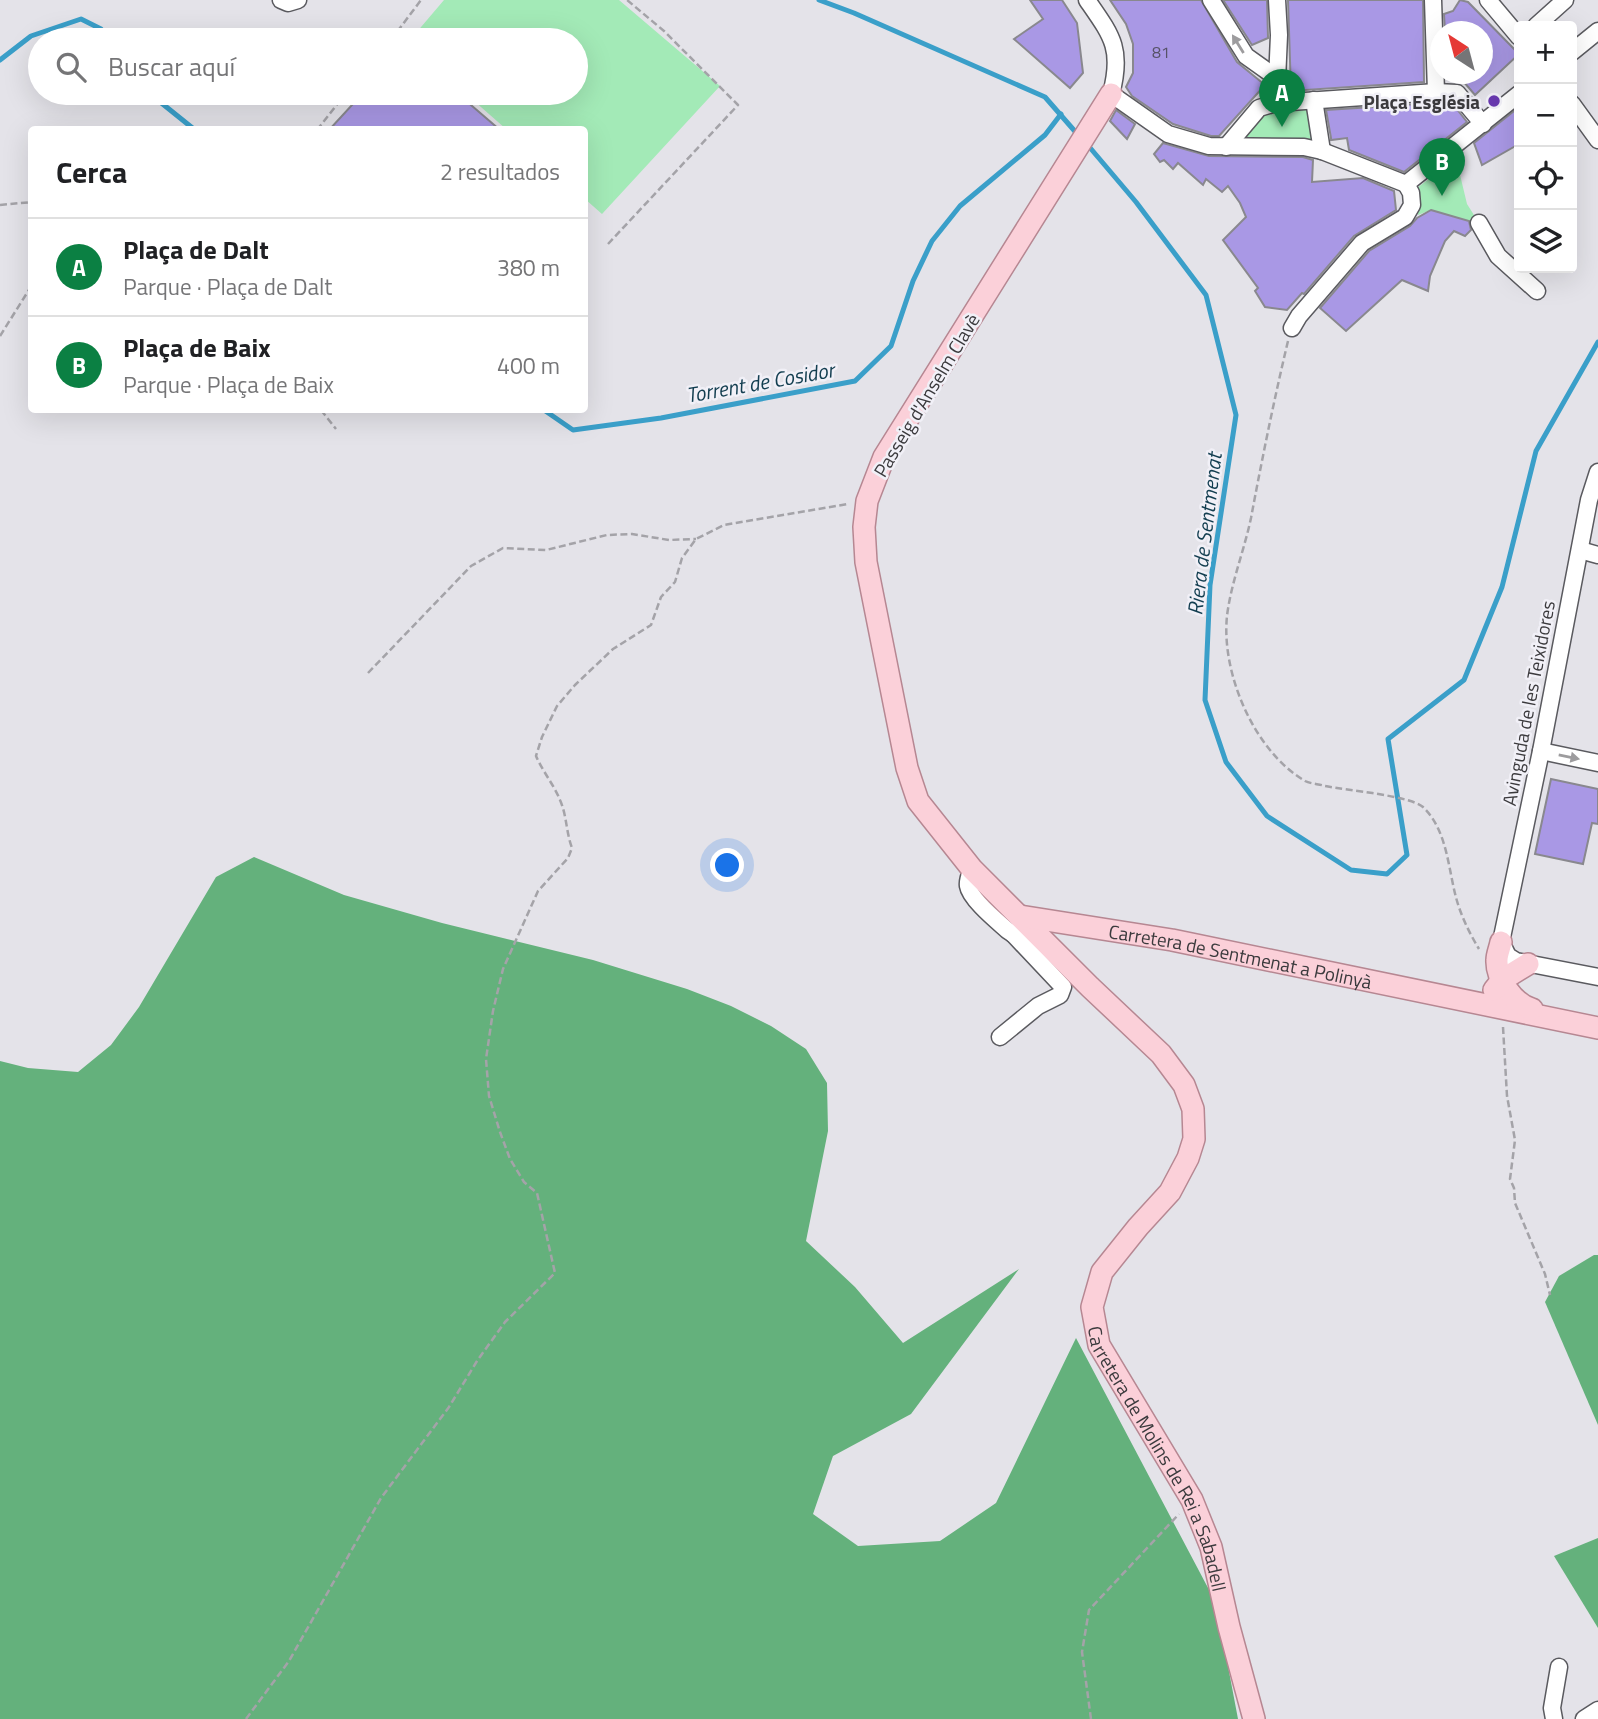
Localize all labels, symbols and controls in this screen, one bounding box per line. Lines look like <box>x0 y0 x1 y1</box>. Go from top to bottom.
north arrow <box>1430 21 1493 84</box>
map controls <box>1514 21 1577 273</box>
button: + <box>1514 21 1577 84</box>
search box <box>28 28 588 105</box>
one-way arrow <box>1232 35 1245 54</box>
house number: 81 <box>1152 40 1170 64</box>
text: Buscar aquí <box>108 47 235 86</box>
icon: search <box>52 48 90 86</box>
pin: A <box>1259 69 1305 127</box>
button: − <box>1514 84 1577 147</box>
place label: Plaça Església <box>1364 87 1480 116</box>
marker: Plaça Església <box>1486 93 1502 109</box>
pin: B <box>1419 138 1465 196</box>
button: locate <box>1514 147 1577 210</box>
text: Cerca <box>56 149 127 195</box>
text: 2 resultados <box>440 154 560 189</box>
button: layers <box>1514 210 1577 273</box>
text: Plaça de Dalt <box>123 230 269 269</box>
text: A <box>72 250 86 285</box>
text: 380 m <box>497 250 560 285</box>
text: Parque · Plaça de Dalt <box>123 269 332 304</box>
street label: Passeig d'Anselm Clavè <box>866 308 986 482</box>
text: Plaça de Baix <box>123 328 271 367</box>
text: B <box>72 348 86 383</box>
text: 400 m <box>497 348 560 383</box>
water label: Torrent de Cosidor <box>684 353 839 411</box>
text: Parque · Plaça de Baix <box>123 367 334 402</box>
water label: Riera de Sentmenat <box>1178 449 1230 617</box>
street label: Avinguda de les Teixidores <box>1494 598 1562 808</box>
one-way arrow <box>1558 752 1580 763</box>
your location <box>710 848 744 882</box>
street label: Carretera de Sentmenat a Polinyà <box>1107 916 1375 996</box>
street label: Carretera de Molins de Rei a Sabadell <box>1081 1324 1235 1594</box>

